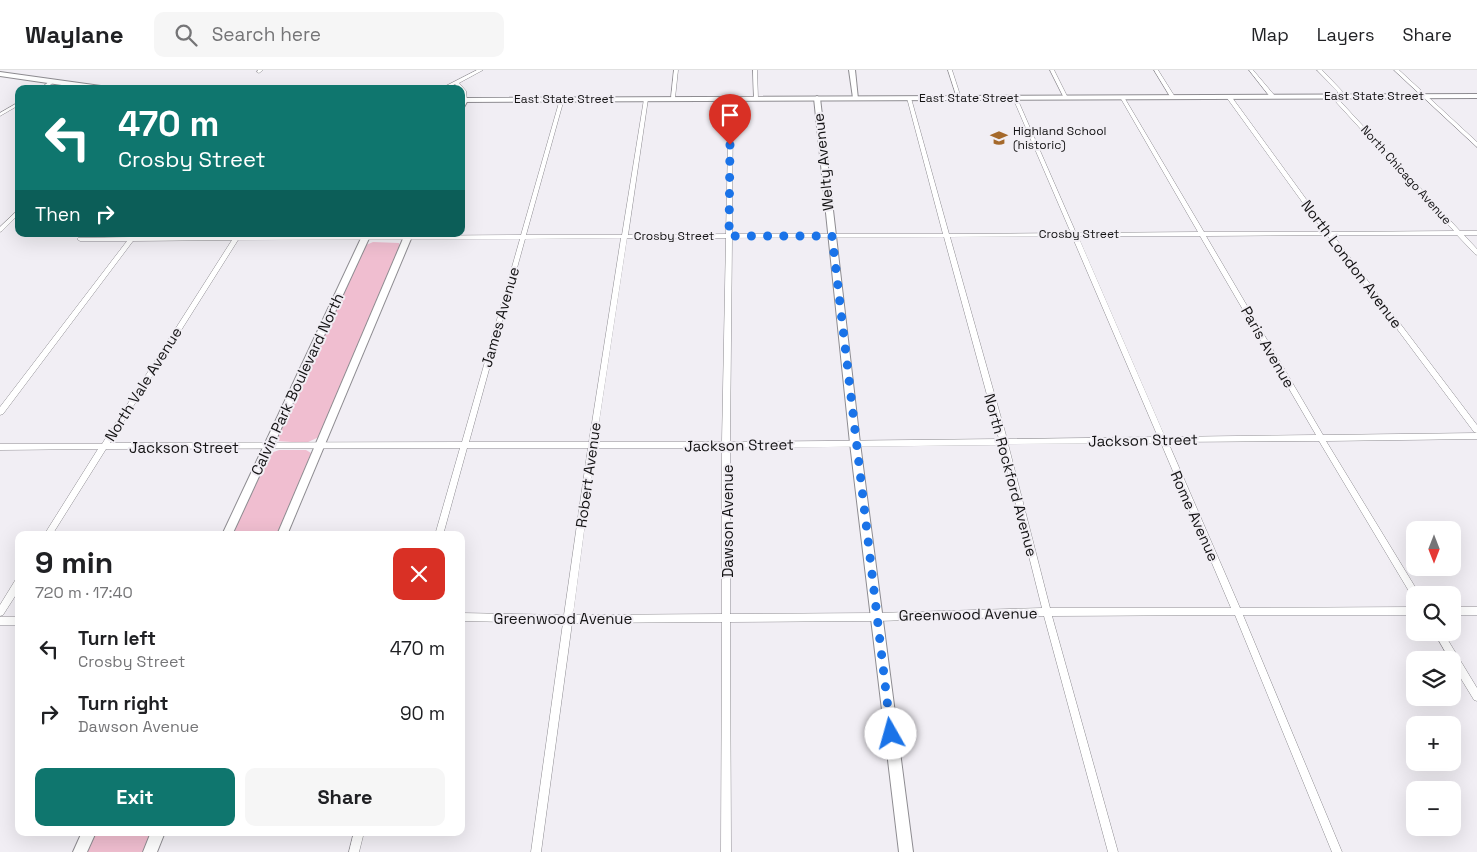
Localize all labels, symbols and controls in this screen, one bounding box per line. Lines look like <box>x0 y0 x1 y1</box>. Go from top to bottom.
search box <box>154 12 504 57</box>
text: Waylane <box>25 19 124 50</box>
icon: search <box>172 21 200 49</box>
text: Search here <box>212 22 321 47</box>
text: Map <box>1251 23 1289 46</box>
text: Layers <box>1317 23 1374 46</box>
text: Share <box>1402 23 1452 46</box>
street label: East State Street <box>1324 88 1424 104</box>
street label: East State Street <box>919 90 1019 106</box>
street label: East State Street <box>514 91 614 107</box>
pin <box>709 94 751 145</box>
icon: arrive <box>716 101 744 129</box>
text: 470 m <box>118 102 220 146</box>
icon: left <box>35 105 100 170</box>
street label: Welty Avenue <box>808 112 838 212</box>
street label: North Chicago Avenue <box>1357 122 1455 228</box>
place label: Highland School (historic) <box>1013 123 1107 153</box>
school or university icon: Highland School (historic) <box>989 128 1009 148</box>
text: Crosby Street <box>118 145 266 173</box>
street label: North London Avenue <box>1297 196 1407 332</box>
icon: right <box>91 200 119 228</box>
text: Then <box>35 202 81 227</box>
street label: Crosby Street <box>1039 226 1119 242</box>
street label: Crosby Street <box>634 228 714 244</box>
street label: James Avenue <box>477 265 523 369</box>
street label: Calvin Park Boulevard North <box>246 290 348 478</box>
street label: Paris Avenue <box>1237 303 1299 391</box>
street label: North Vale Avenue <box>100 323 186 445</box>
street label: North Rockford Avenue <box>980 391 1042 559</box>
street label: Robert Avenue <box>571 421 605 529</box>
street label: Jackson Street <box>1088 430 1198 450</box>
street label: Jackson Street <box>684 435 794 455</box>
street label: Jackson Street <box>129 438 239 457</box>
street label: Dawson Avenue <box>718 464 737 578</box>
street label: Rome Avenue <box>1167 468 1223 564</box>
north arrow <box>1406 521 1461 576</box>
map controls <box>1406 521 1461 836</box>
text: 9 min <box>35 543 113 582</box>
button: close <box>393 548 445 600</box>
text: 720 m · 17:40 <box>35 582 133 603</box>
button: search <box>1406 586 1461 641</box>
street label: Greenwood Avenue <box>898 603 1038 625</box>
street label: Greenwood Avenue <box>494 609 633 628</box>
text: Turn left <box>78 626 156 651</box>
icon: left <box>35 635 63 663</box>
text: 470 m <box>390 636 445 661</box>
text: Crosby Street <box>78 651 185 672</box>
button: layers <box>1406 651 1461 706</box>
text: Turn right <box>78 691 168 716</box>
icon: right <box>35 700 63 728</box>
text: 90 m <box>400 701 445 726</box>
position arrow <box>864 707 916 759</box>
text: Dawson Avenue <box>78 716 199 737</box>
button: + <box>1406 716 1461 771</box>
button: Exit <box>35 768 235 826</box>
button: Share <box>245 768 445 826</box>
button: − <box>1406 781 1461 836</box>

